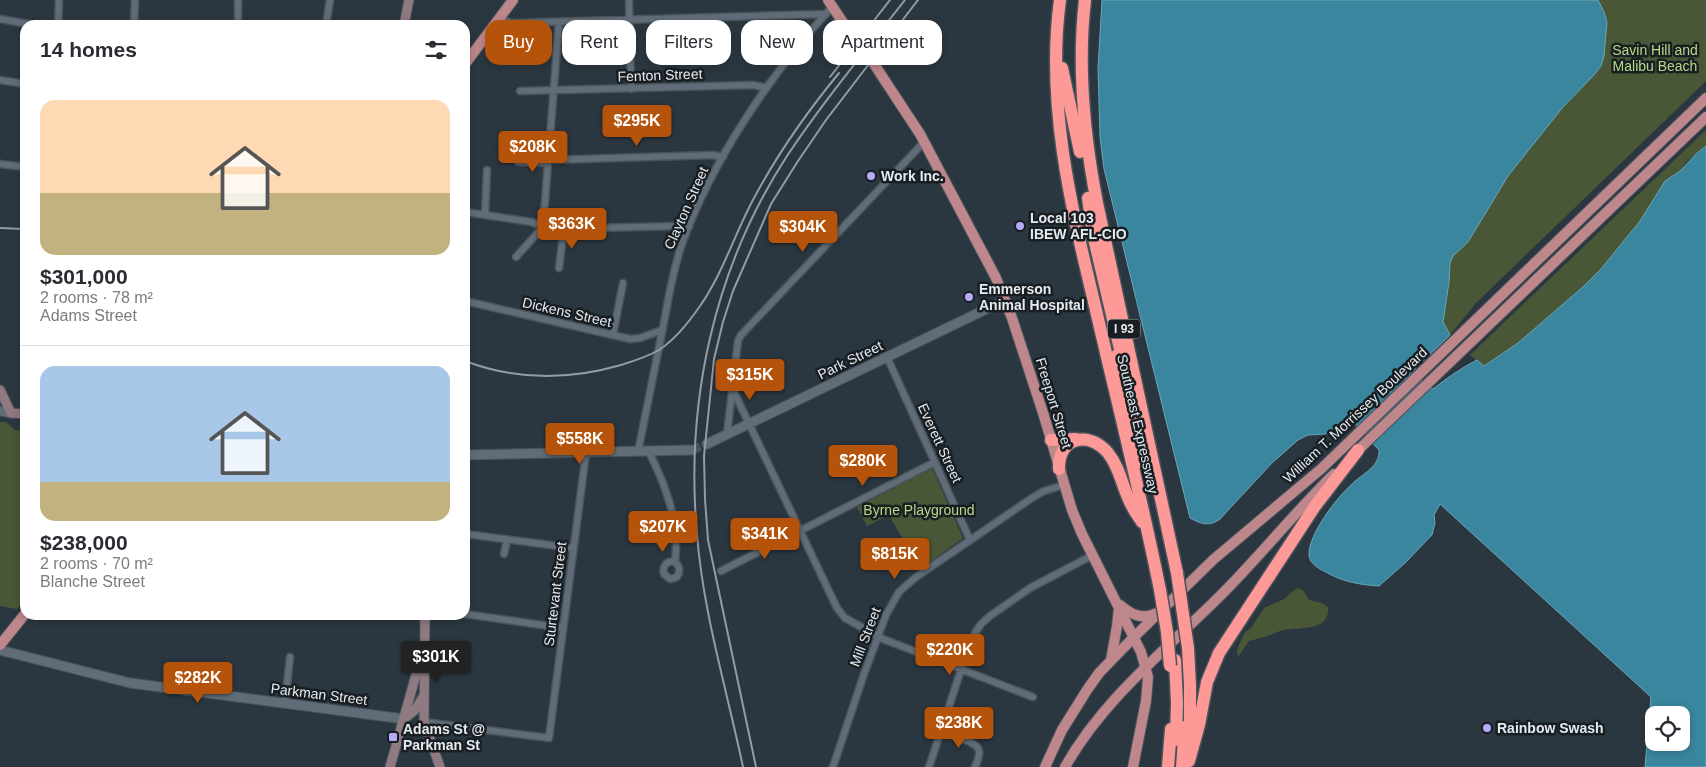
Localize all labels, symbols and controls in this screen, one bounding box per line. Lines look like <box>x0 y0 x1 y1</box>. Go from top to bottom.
chip: Buy <box>485 20 552 65</box>
chip: Rent <box>562 20 636 65</box>
chip: Filters <box>646 20 731 65</box>
chip: New <box>741 20 813 65</box>
chip: Apartment <box>823 20 942 65</box>
icon: filters <box>422 36 450 64</box>
text: 14 homes <box>40 38 137 61</box>
park label: Savin Hill and Malibu Beach <box>1612 42 1698 74</box>
street label: Fenton Street <box>617 66 703 84</box>
pin: $295K <box>602 104 672 147</box>
text: $295K <box>613 112 661 129</box>
pin: $208K <box>498 130 568 173</box>
icon: home <box>200 133 290 223</box>
text: $208K <box>509 138 557 155</box>
street label: Clayton Street <box>661 164 711 252</box>
place label: Work Inc. <box>881 168 944 184</box>
marker: Work Inc. <box>865 170 877 182</box>
pin: $363K <box>537 208 607 250</box>
pin: $304K <box>768 210 838 253</box>
place label: Local 103 IBEW AFL-CIO <box>1030 210 1127 242</box>
text: $363K <box>548 215 596 232</box>
text: $304K <box>779 218 827 235</box>
marker: Local 103 IBEW AFL-CIO <box>1014 220 1026 232</box>
text: $301,000 <box>40 265 128 288</box>
place label: Emmerson Animal Hospital <box>979 281 1085 313</box>
text: 2 rooms · 78 m² <box>40 289 153 306</box>
marker: Emmerson Animal Hospital <box>963 291 975 303</box>
street label: Dickens Street <box>521 294 613 330</box>
text: Adams Street <box>40 307 137 324</box>
road number: I 93 <box>1108 320 1140 338</box>
street label: Park Street <box>815 337 885 383</box>
street label: William T. Morrissey Boulevard <box>1280 344 1430 486</box>
street label: Southeast Expressway <box>1114 353 1162 495</box>
street label: Freeport Street <box>1033 356 1075 450</box>
pin: $315K <box>715 358 785 401</box>
text: $315K <box>726 366 774 383</box>
icon: home <box>200 398 290 488</box>
street label: Everett Street <box>915 401 965 485</box>
pin: $558K <box>545 422 615 465</box>
text: $558K <box>556 430 604 447</box>
pin: $280K <box>828 444 898 487</box>
text: $280K <box>839 452 887 469</box>
park label: Byrne Playground <box>863 502 975 518</box>
pin: $207K <box>628 510 698 553</box>
text: $207K <box>639 518 687 535</box>
pin: $341K <box>730 518 800 560</box>
text: $341K <box>741 525 789 542</box>
text: $238,000 <box>40 531 128 554</box>
pin: $815K <box>860 538 930 580</box>
street label: Sturtevant Street <box>541 541 569 647</box>
text: $815K <box>871 545 919 562</box>
text: 2 rooms · 70 m² <box>40 555 153 572</box>
text: Blanche Street <box>40 573 145 590</box>
street label: Mill Street <box>846 605 884 669</box>
pin: $220K <box>915 634 985 676</box>
pin: $301K <box>401 640 471 683</box>
text: $220K <box>926 641 974 658</box>
text: $301K <box>412 648 460 665</box>
pin: $282K <box>163 662 233 704</box>
text: $282K <box>174 669 222 686</box>
street label: Parkman Street <box>270 680 368 708</box>
pin: $238K <box>924 706 994 749</box>
map controls <box>1645 706 1690 751</box>
button: locate <box>1645 706 1690 751</box>
text: $238K <box>935 714 983 731</box>
place label: Rainbow Swash <box>1497 720 1604 736</box>
place label: Adams St @ Parkman St <box>403 721 485 753</box>
marker: Rainbow Swash <box>1481 722 1493 734</box>
marker: Adams St @ Parkman St <box>387 731 399 743</box>

